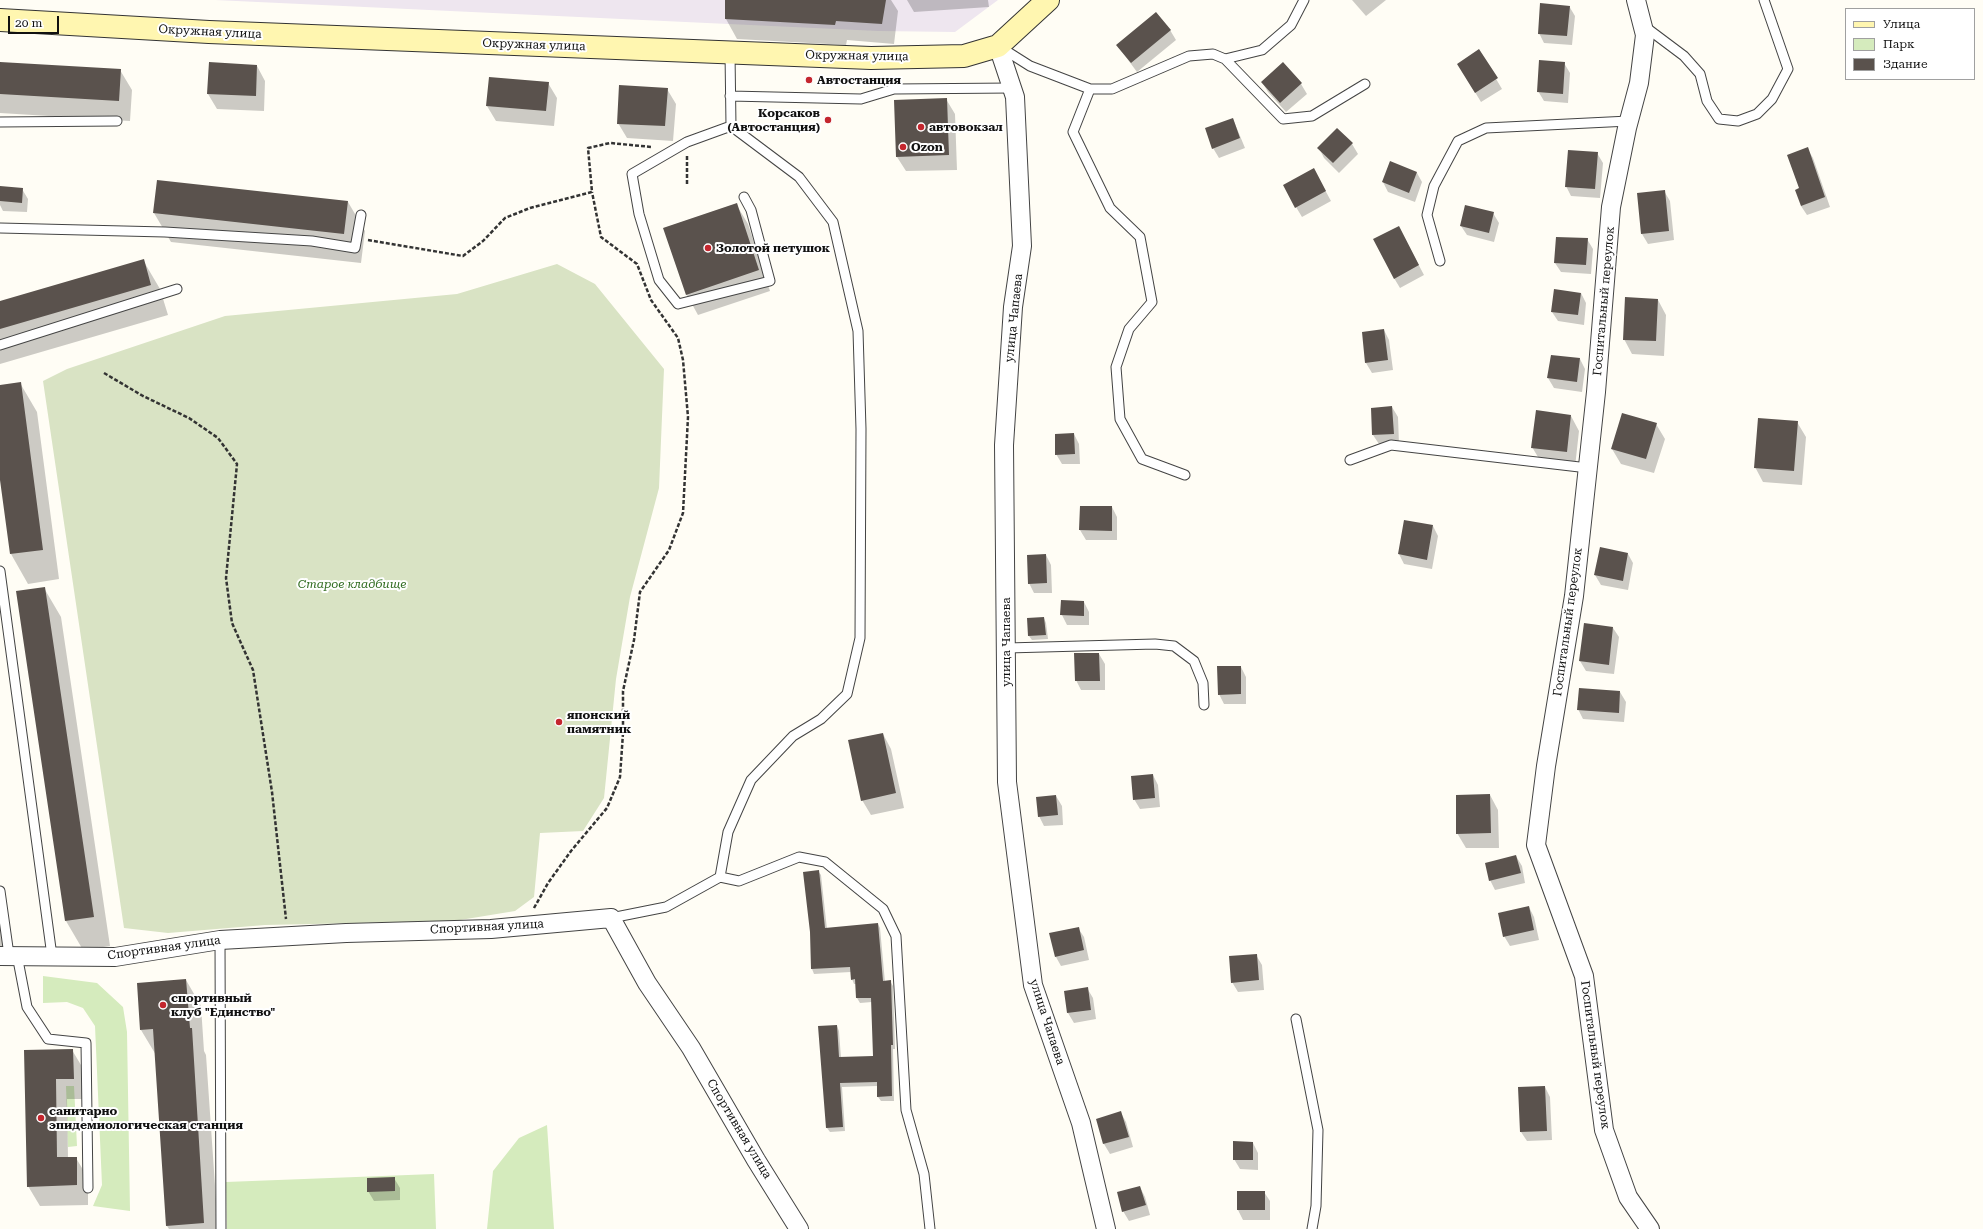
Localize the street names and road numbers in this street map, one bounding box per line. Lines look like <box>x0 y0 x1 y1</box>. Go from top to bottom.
street label: Окружная улица <box>158 22 262 42</box>
street label: Окружная улица <box>482 36 586 54</box>
street label: Окружная улица <box>805 48 909 64</box>
street label: Госпитальный переулок <box>1590 226 1618 376</box>
street label: улица Чапаева <box>1002 273 1026 363</box>
street label: Госпитальный переулок <box>1550 547 1586 697</box>
street label: улица Чапаева <box>999 597 1013 687</box>
street label: Спортивная улица <box>430 917 544 937</box>
street label: Спортивная улица <box>107 933 221 963</box>
street label: улица Чапаева <box>1026 977 1068 1067</box>
street label: Госпитальный переулок <box>1577 980 1613 1130</box>
street label: Спортивная улица <box>703 1076 775 1182</box>

